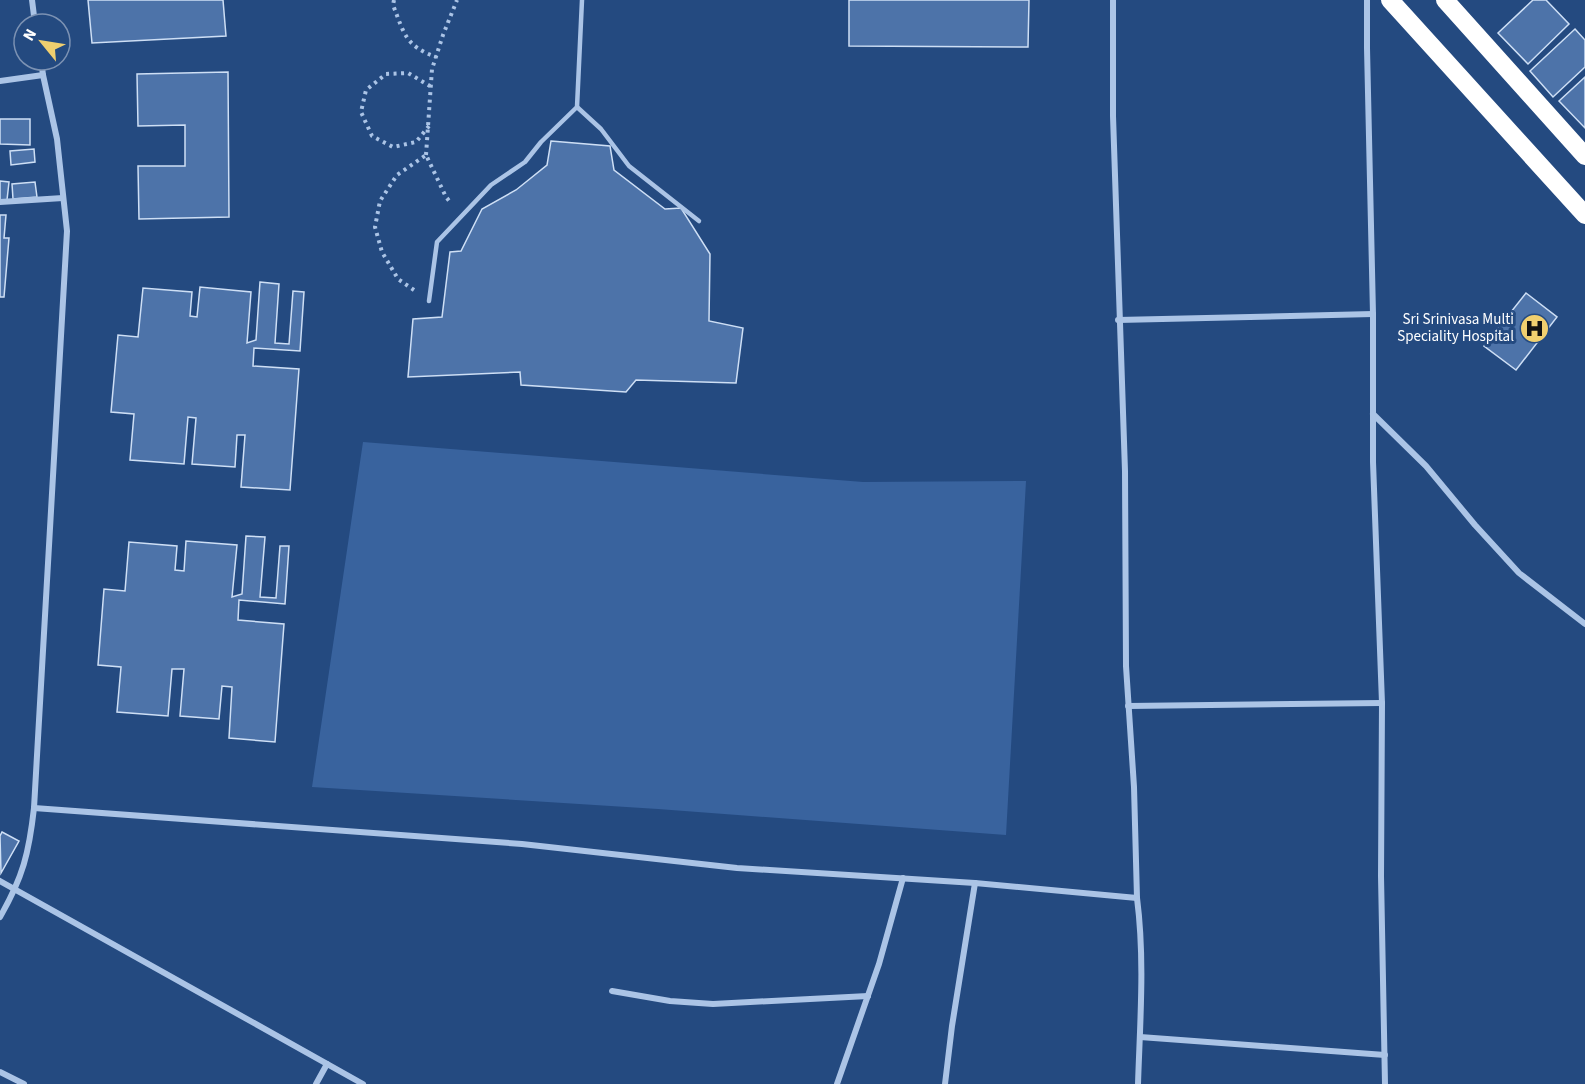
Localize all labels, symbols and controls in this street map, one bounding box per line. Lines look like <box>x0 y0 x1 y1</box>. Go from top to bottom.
north arrow <box>12 12 72 72</box>
text: N <box>18 25 42 45</box>
place label: Sri Srinivasa Multi Speciality Hospital <box>1397 309 1514 347</box>
hospital icon: Sri Srinivasa Multi Speciality Hospital <box>1519 312 1551 344</box>

